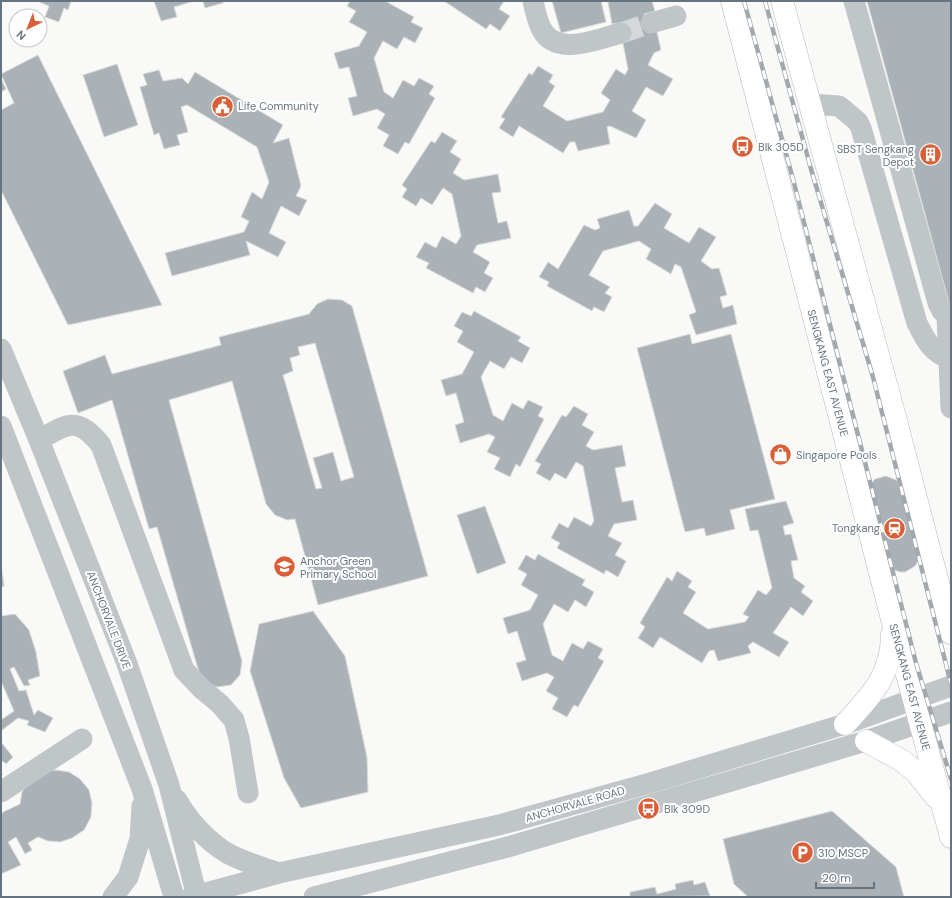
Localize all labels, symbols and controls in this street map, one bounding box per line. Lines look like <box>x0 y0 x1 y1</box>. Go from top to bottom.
north arrow <box>8 8 48 48</box>
text: N <box>13 27 29 43</box>
public building icon: Life Community <box>209 93 235 119</box>
place label: Life Community <box>238 99 319 113</box>
bus stop icon: Blk 305D <box>730 134 756 160</box>
place label: Blk 305D <box>758 140 804 154</box>
place label: SBST Sengkang Depot <box>837 142 914 169</box>
building icon: SBST Sengkang Depot <box>917 142 943 168</box>
street label: SENGKANG EAST AVENUE <box>804 308 852 438</box>
shop icon: Singapore Pools <box>768 442 794 468</box>
place label: Singapore Pools <box>796 448 877 462</box>
station icon: Tongkang <box>882 515 908 541</box>
place label: Tongkang <box>832 521 880 535</box>
school or university icon: Anchor Green Primary School <box>272 554 298 580</box>
place label: Anchor Green Primary School <box>300 554 376 581</box>
street label: ANCHORVALE DRIVE <box>84 569 134 671</box>
street label: SENGKANG EAST AVENUE <box>886 622 934 752</box>
street label: ANCHORVALE ROAD <box>524 783 627 825</box>
bus stop icon: Blk 309D <box>635 796 661 822</box>
place label: Blk 309D <box>664 802 710 816</box>
parking icon: 310 MSCP <box>790 840 816 866</box>
place label: 310 MSCP <box>818 846 868 860</box>
scale bar <box>816 864 874 890</box>
text: 20 m <box>822 870 851 886</box>

